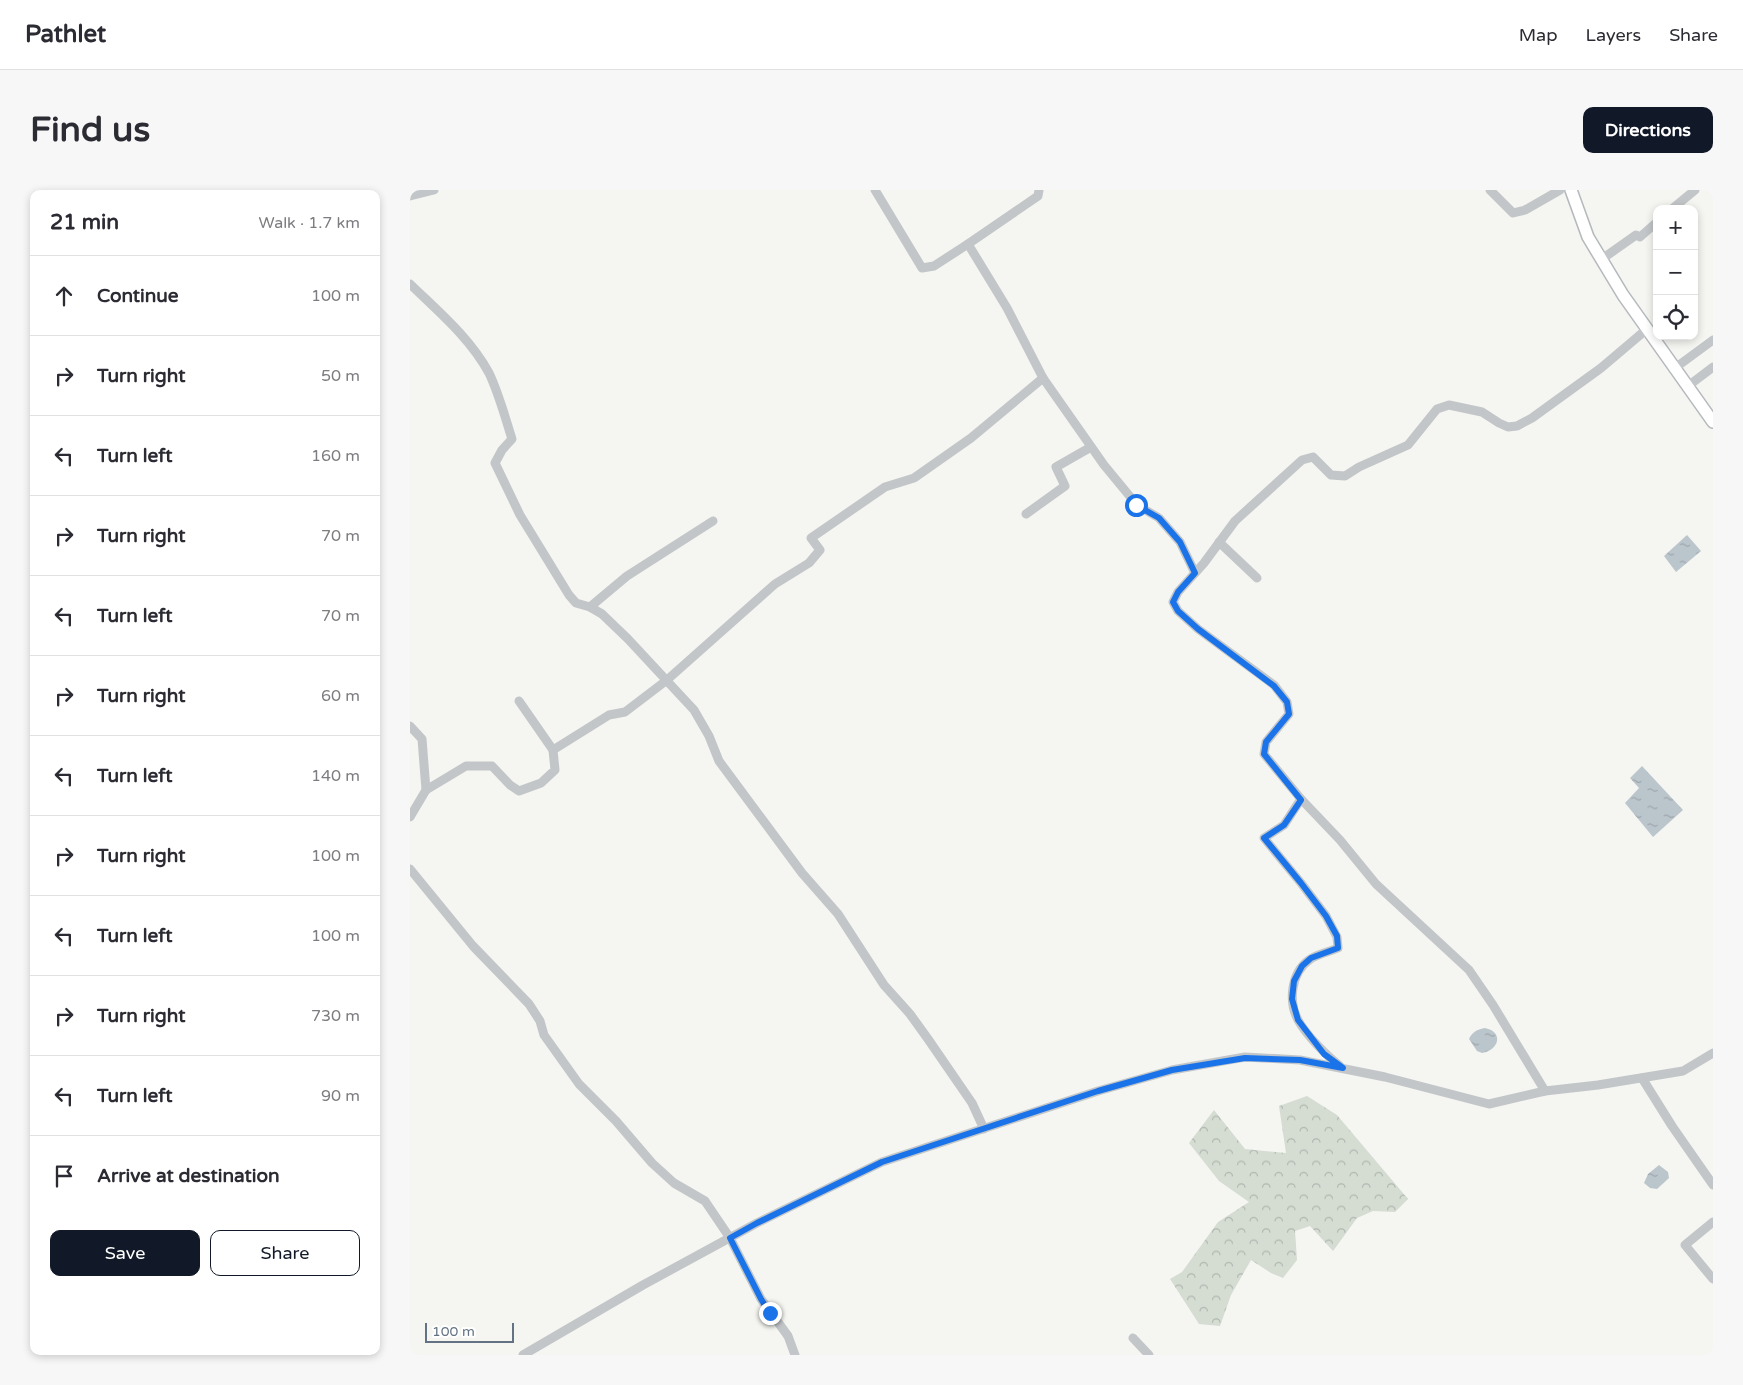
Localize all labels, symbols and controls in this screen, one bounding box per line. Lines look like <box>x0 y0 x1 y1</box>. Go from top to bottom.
text: Pathlet <box>25 20 106 49</box>
text: Map <box>1519 24 1558 46</box>
text: Layers <box>1586 24 1641 46</box>
text: Share <box>1669 24 1718 46</box>
button: Directions <box>1583 107 1713 153</box>
text: Find us <box>30 109 150 151</box>
map controls <box>1653 205 1698 340</box>
button: + <box>1653 205 1698 250</box>
text: 21 min <box>50 210 119 235</box>
text: Walk · 1.7 km <box>259 213 360 233</box>
button: − <box>1653 250 1698 295</box>
icon: ahead <box>50 282 78 310</box>
text: Continue <box>97 285 179 307</box>
text: 100 m <box>311 286 360 306</box>
button: locate <box>1653 295 1698 340</box>
icon: right <box>50 362 78 390</box>
text: Turn right <box>97 365 185 387</box>
text: 50 m <box>321 366 360 386</box>
icon: left <box>50 442 78 470</box>
text: Turn left <box>97 445 173 467</box>
text: 160 m <box>311 446 360 466</box>
route start <box>1125 494 1148 517</box>
icon: right <box>50 522 78 550</box>
text: Turn right <box>97 525 185 547</box>
text: 70 m <box>321 526 360 546</box>
icon: left <box>50 602 78 630</box>
text: Turn left <box>97 605 173 627</box>
text: 70 m <box>321 606 360 626</box>
icon: right <box>50 682 78 710</box>
text: Turn right <box>97 685 185 707</box>
text: 60 m <box>321 686 360 706</box>
icon: left <box>50 762 78 790</box>
text: Turn left <box>97 765 173 787</box>
text: 140 m <box>311 766 360 786</box>
icon: right <box>50 842 78 870</box>
text: Turn right <box>97 845 185 867</box>
text: 100 m <box>311 846 360 866</box>
icon: left <box>50 922 78 950</box>
text: Turn left <box>97 925 173 947</box>
text: 100 m <box>311 926 360 946</box>
icon: right <box>50 1002 78 1030</box>
text: Turn right <box>97 1005 185 1027</box>
text: 730 m <box>311 1006 360 1026</box>
icon: left <box>50 1082 78 1110</box>
text: Turn left <box>97 1085 173 1107</box>
text: 90 m <box>321 1086 360 1106</box>
icon: arrive <box>50 1162 78 1190</box>
text: Arrive at destination <box>97 1165 280 1187</box>
button: Save <box>50 1230 200 1276</box>
button: Share <box>210 1230 360 1276</box>
route end <box>759 1302 782 1325</box>
scale bar <box>425 1320 514 1343</box>
text: 100 m <box>432 1323 475 1340</box>

